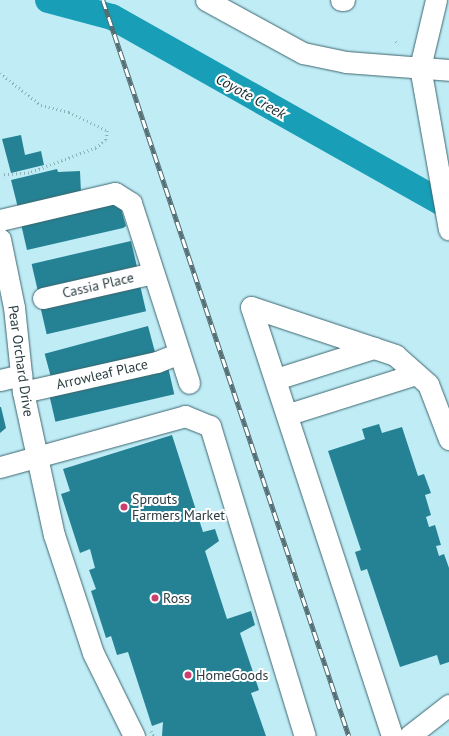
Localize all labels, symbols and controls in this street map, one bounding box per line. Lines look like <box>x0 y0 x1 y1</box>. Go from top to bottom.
water label: Coyote Creek <box>213 69 289 123</box>
street label: Cassia Place <box>61 269 135 301</box>
street label: Pear Orchard Drive <box>5 304 37 418</box>
street label: Arrowleaf Place <box>54 355 150 393</box>
place label: Sprouts Farmers Market <box>132 491 225 524</box>
marker: Sprouts Farmers Market <box>119 502 129 512</box>
place label: Ross <box>163 590 190 606</box>
marker: Ross <box>150 593 160 603</box>
place label: HomeGoods <box>196 667 268 683</box>
marker: HomeGoods <box>183 670 193 680</box>

